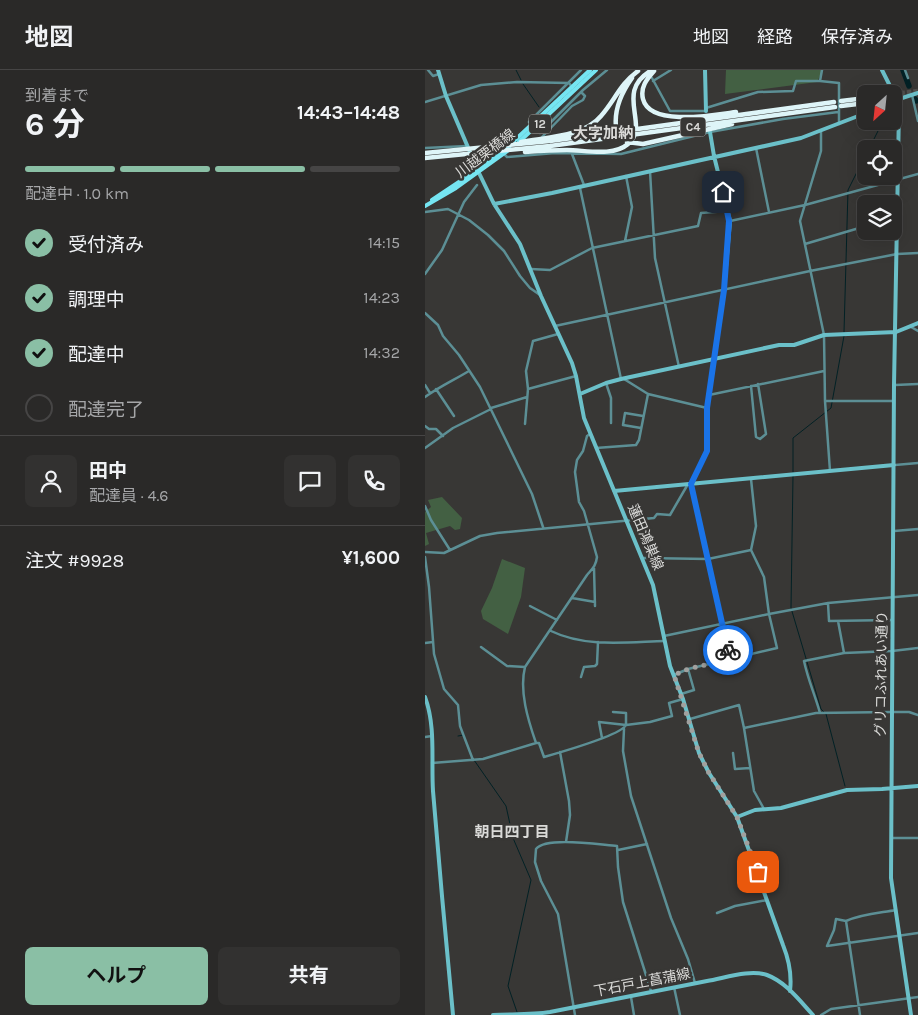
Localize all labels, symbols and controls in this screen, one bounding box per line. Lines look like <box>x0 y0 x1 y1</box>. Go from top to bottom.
text: 地図 <box>25 23 73 51</box>
text: 地図 <box>693 26 729 48</box>
text: 経路 <box>757 26 793 48</box>
text: 保存済み <box>821 26 893 48</box>
north arrow <box>857 85 903 130</box>
map controls <box>857 85 902 240</box>
text: 到着まで <box>25 86 89 105</box>
text: 14:43–14:48 <box>297 102 400 124</box>
text: 6 分 <box>25 106 85 143</box>
road number: 12 <box>529 114 551 134</box>
road number: C4 <box>681 118 705 136</box>
district label: 大字加納 <box>573 124 633 142</box>
street label: 川越栗橋線 <box>452 126 518 181</box>
button: locate <box>857 140 902 185</box>
pin <box>702 171 744 213</box>
icon: home <box>709 178 737 206</box>
text: 配達中 · 1.0 km <box>25 184 129 203</box>
button: layers <box>857 195 902 240</box>
icon: check <box>25 229 53 257</box>
text: 14:15 <box>368 233 400 252</box>
text: 受付済み <box>68 234 144 256</box>
icon: check <box>25 284 53 312</box>
text: 14:23 <box>363 288 400 307</box>
text: 調理中 <box>68 289 125 311</box>
icon: check <box>25 339 53 367</box>
text: 14:32 <box>363 343 400 362</box>
text: 配達中 <box>68 344 125 366</box>
text: 配達完了 <box>68 399 144 421</box>
button: person <box>25 455 77 507</box>
button: chat <box>284 455 336 507</box>
button: phone <box>348 455 400 507</box>
text: 田中 <box>89 460 127 482</box>
text: 配達員 · 4.6 <box>89 486 168 505</box>
street label: 蓮田鴻巣線 <box>624 502 667 573</box>
text: ¥1,600 <box>342 547 400 569</box>
text: 注文 #9928 <box>25 550 124 572</box>
street label: グリコふれあい通り <box>872 611 891 737</box>
courier <box>703 625 753 675</box>
icon: bike <box>714 636 742 664</box>
district label: 朝日四丁目 <box>474 823 550 841</box>
pin <box>737 851 779 893</box>
icon: bag <box>744 858 772 886</box>
button: ヘルプ <box>25 947 208 1005</box>
button: 共有 <box>218 947 400 1005</box>
street label: 下石戸上菖蒲線 <box>592 965 692 1000</box>

